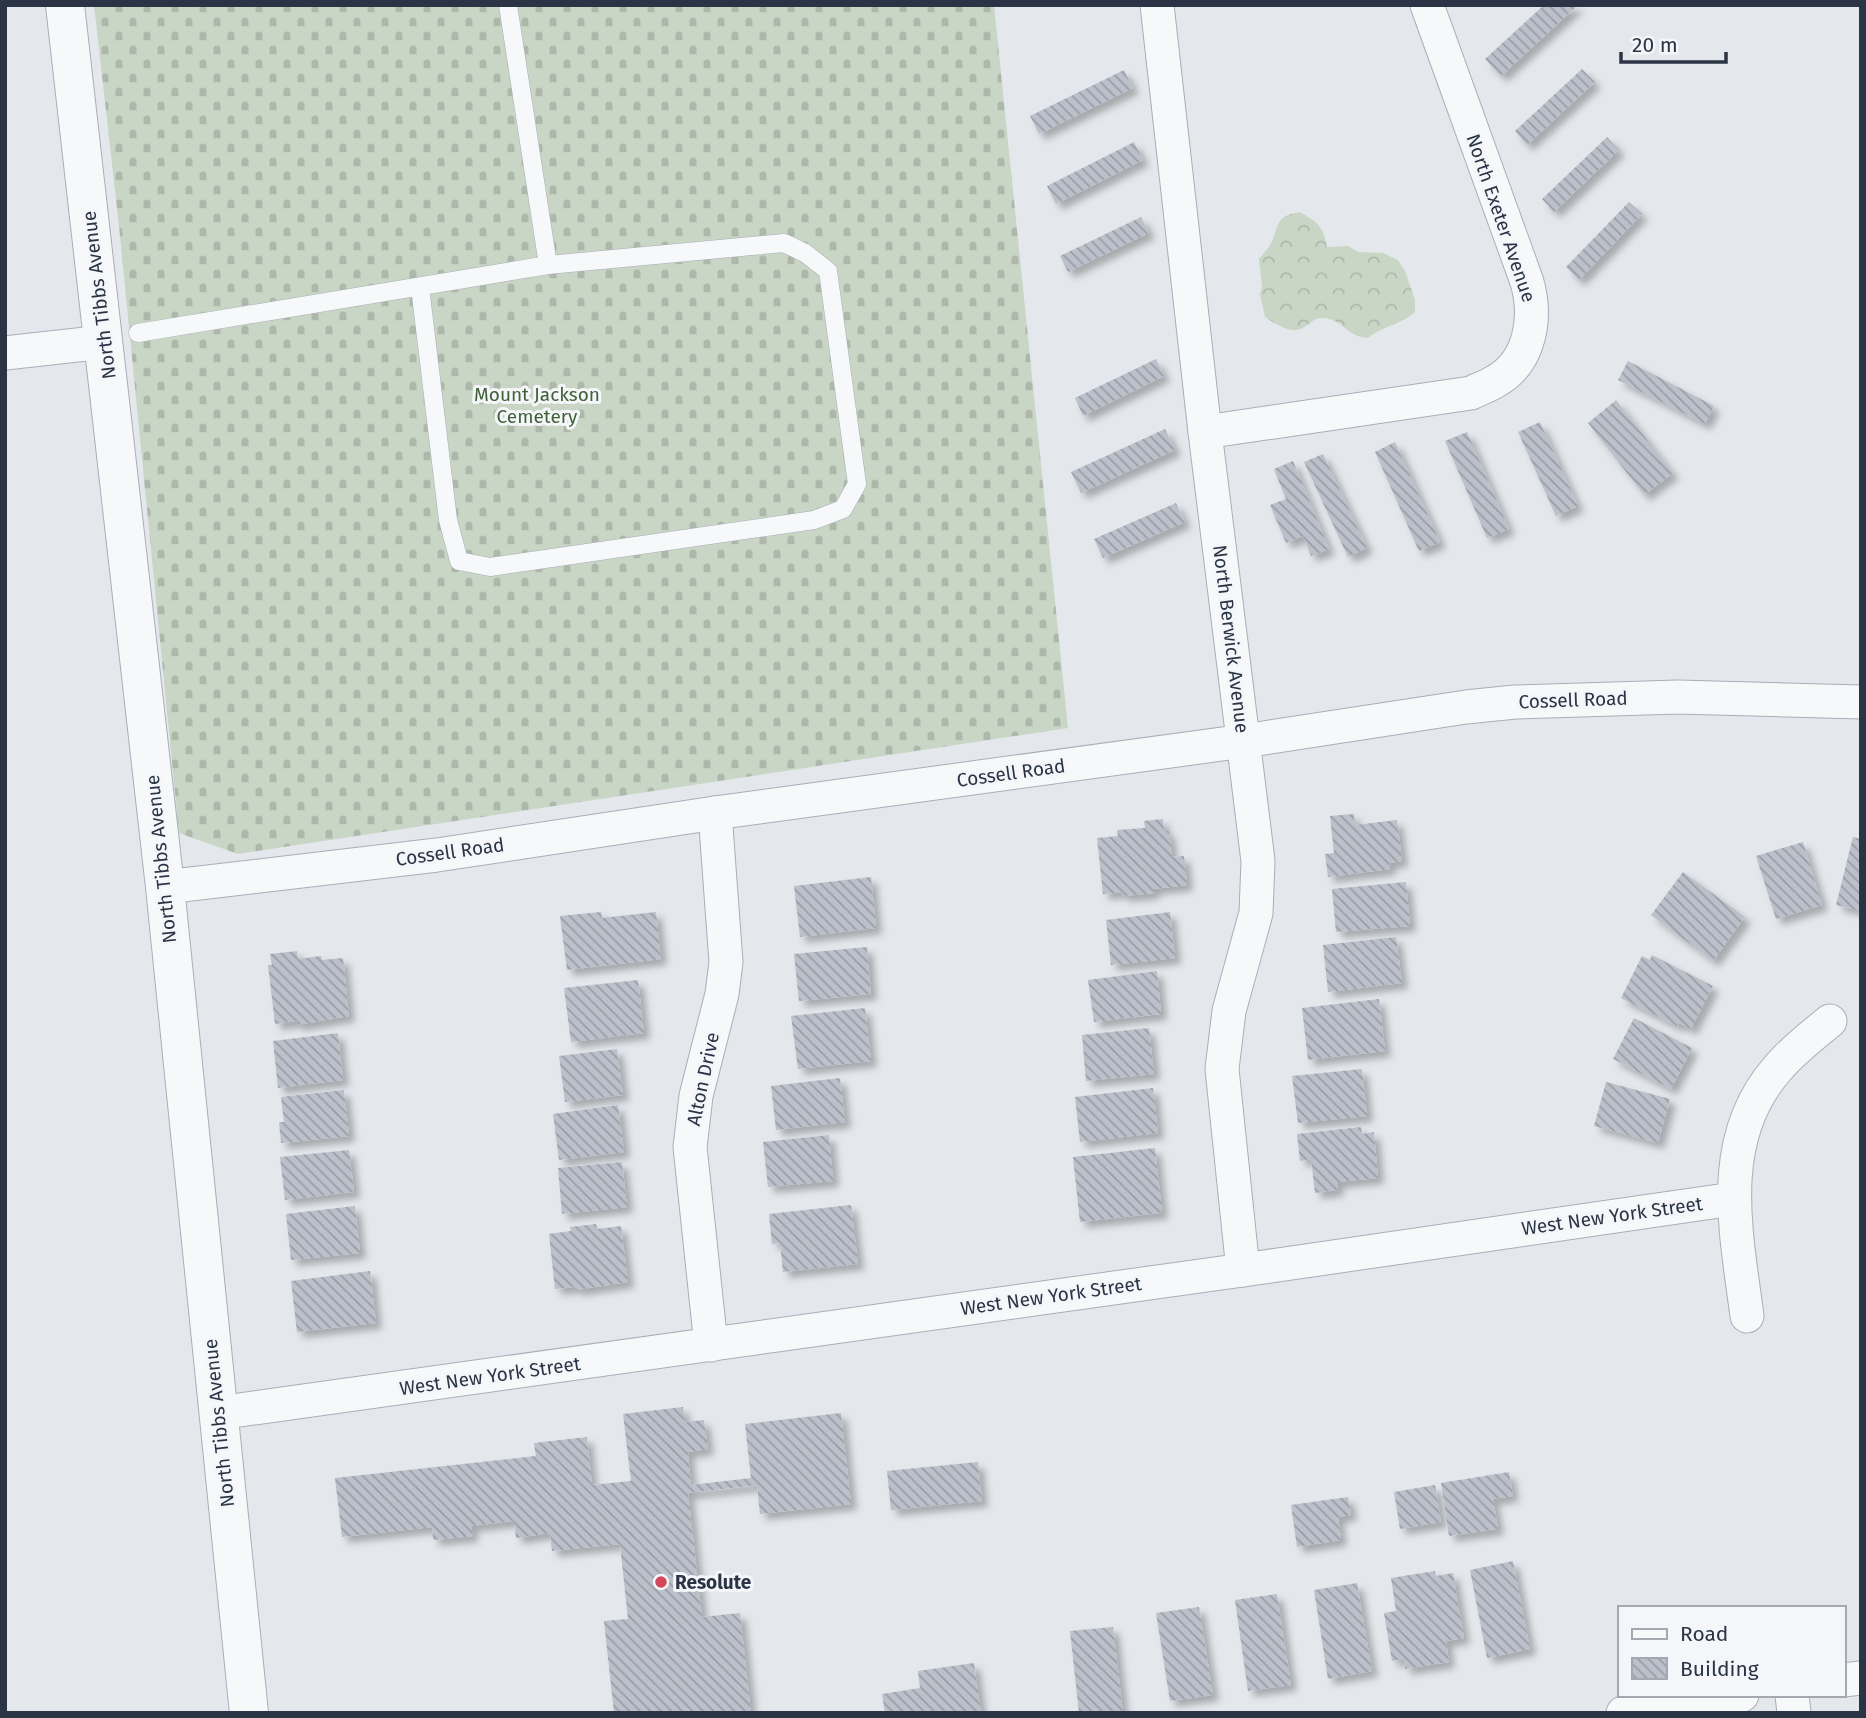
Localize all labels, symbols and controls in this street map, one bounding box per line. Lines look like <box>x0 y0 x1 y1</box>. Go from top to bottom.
scale bar <box>1621 21 1726 65</box>
text: 20 m <box>1632 32 1678 58</box>
street label: North Exeter Avenue <box>1461 131 1541 305</box>
street label: North Tibbs Avenue <box>77 210 121 380</box>
park label: Mount Jackson Cemetery <box>474 383 600 428</box>
street label: North Berwick Avenue <box>1208 544 1254 734</box>
street label: Cossell Road <box>1518 687 1628 713</box>
street label: Cossell Road <box>955 754 1067 792</box>
street label: North Tibbs Avenue <box>141 774 181 944</box>
street label: Cossell Road <box>394 833 506 871</box>
street label: Alton Drive <box>682 1030 724 1128</box>
street label: West New York Street <box>1520 1192 1704 1240</box>
street label: West New York Street <box>959 1272 1143 1320</box>
street label: North Tibbs Avenue <box>199 1338 239 1508</box>
street label: West New York Street <box>398 1352 582 1400</box>
place label: Resolute <box>675 1571 751 1594</box>
marker: Resolute <box>653 1574 669 1590</box>
legend <box>1618 1606 1845 1697</box>
text: Road <box>1680 1621 1728 1647</box>
text: Building <box>1680 1656 1759 1682</box>

